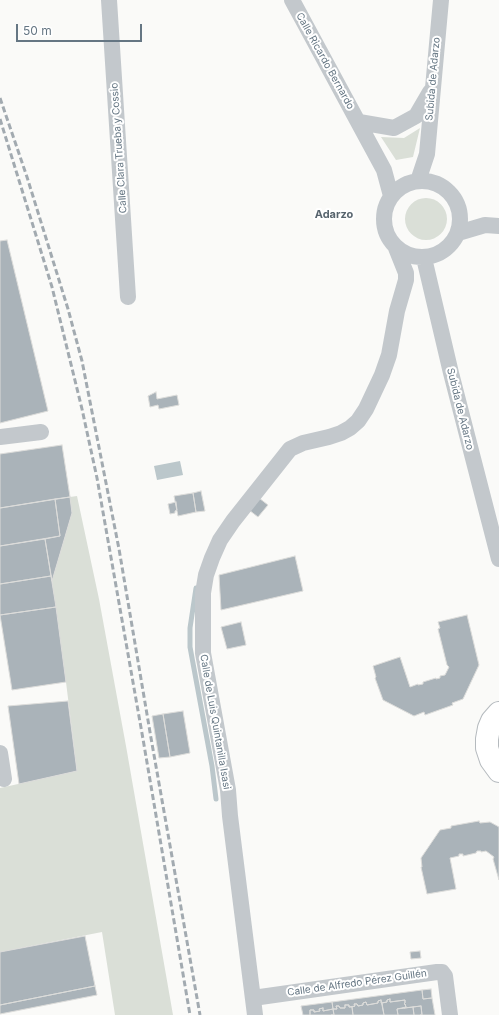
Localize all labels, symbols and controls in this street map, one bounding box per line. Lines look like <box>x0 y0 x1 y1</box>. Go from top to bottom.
street label: Calle Ricardo Bernardo <box>293 11 357 111</box>
scale bar <box>18 16 144 42</box>
text: 50 m <box>23 23 52 38</box>
street label: Subida de Adarzo <box>423 37 443 121</box>
street label: Calle Clara Trueba y Cossio <box>108 82 130 214</box>
district label: Adarzo <box>315 208 353 222</box>
street label: Subida de Adarzo <box>444 367 476 451</box>
street label: Calle de Luis Quintanilla Isasi <box>197 654 233 790</box>
street label: Calle de Alfredo Pérez Guillén <box>286 967 428 999</box>

